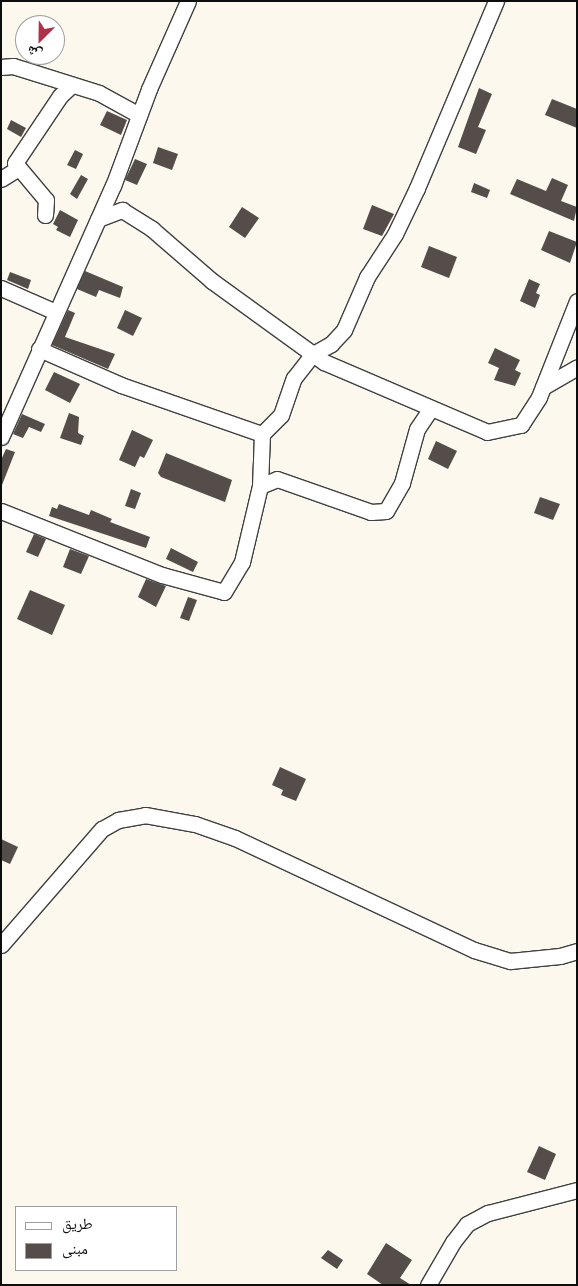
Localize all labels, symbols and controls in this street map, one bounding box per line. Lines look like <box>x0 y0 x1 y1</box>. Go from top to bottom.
north arrow <box>15 15 65 65</box>
text: ش <box>24 42 45 64</box>
legend <box>15 1206 178 1271</box>
text: طريق <box>62 1214 93 1233</box>
text: مبنى <box>62 1239 88 1258</box>

